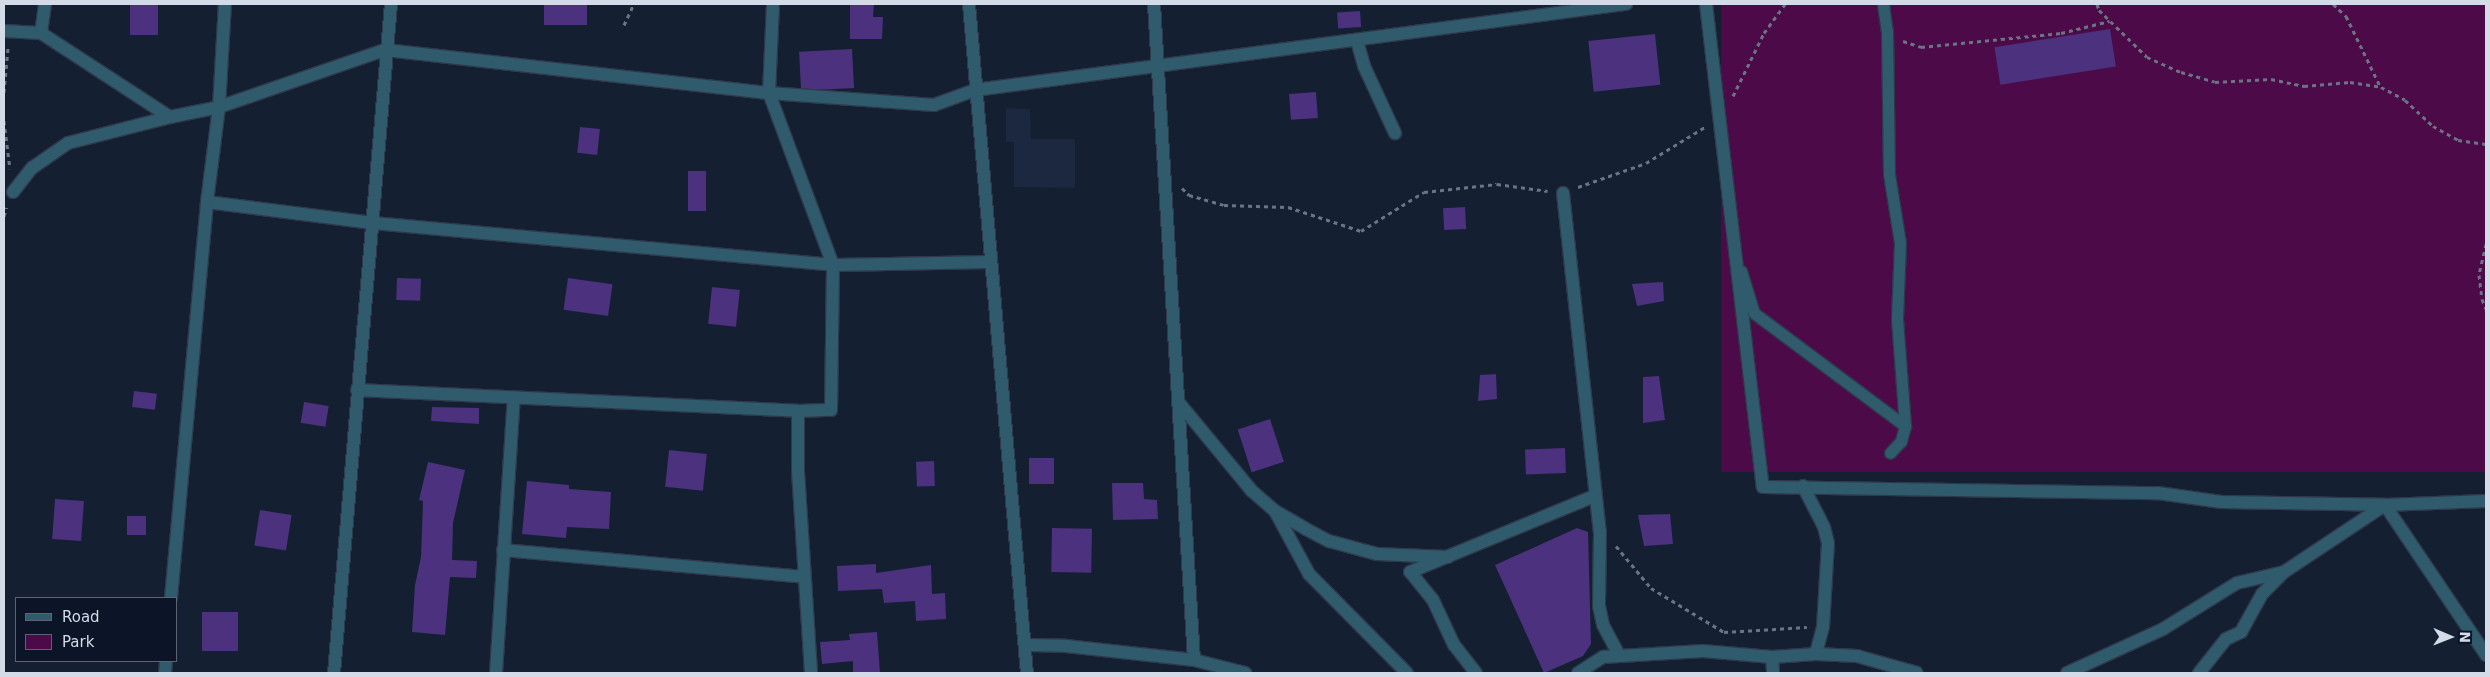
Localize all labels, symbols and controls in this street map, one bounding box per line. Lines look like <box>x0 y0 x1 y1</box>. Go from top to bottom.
legend <box>15 597 178 662</box>
text: Road <box>62 608 100 626</box>
north arrow <box>2425 612 2475 662</box>
text: N <box>2457 631 2473 643</box>
text: Park <box>62 633 94 651</box>

